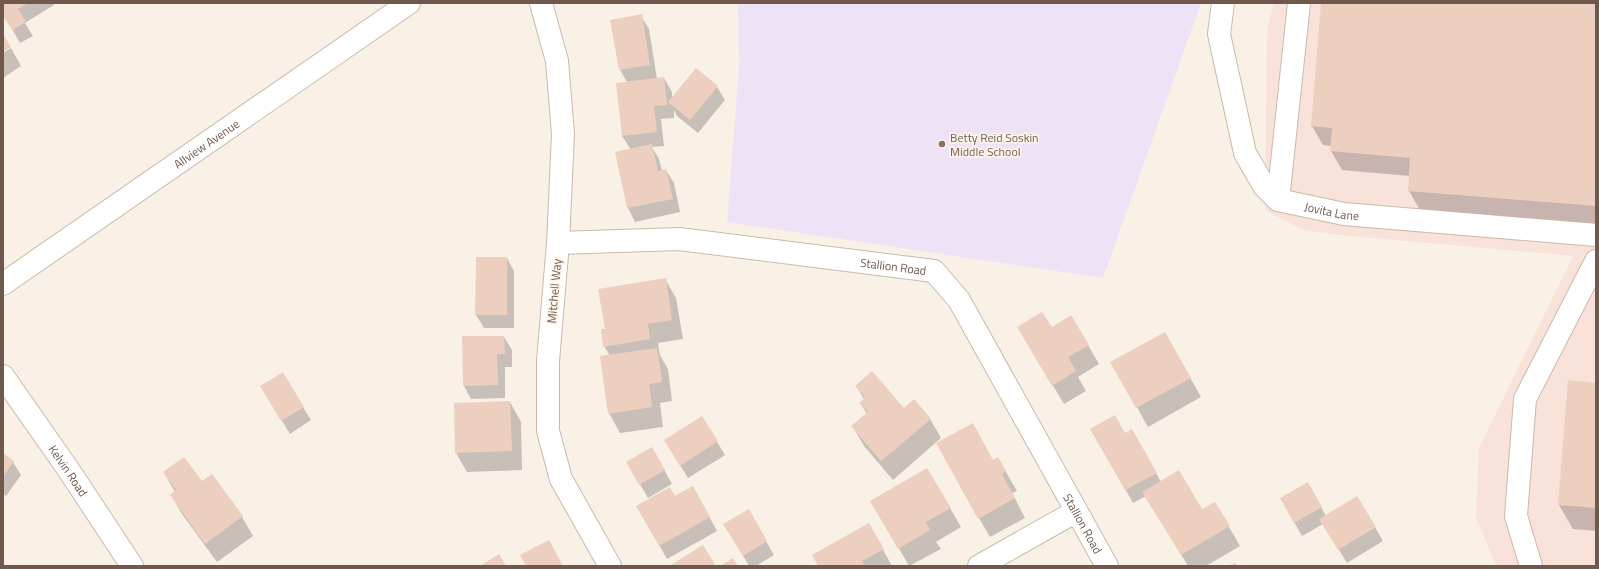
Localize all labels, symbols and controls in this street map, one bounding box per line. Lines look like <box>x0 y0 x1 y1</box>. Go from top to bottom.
street label: Allview Avenue <box>169 114 243 173</box>
place label: Betty Reid Soskin Middle School <box>950 128 1038 161</box>
marker: Betty Reid Soskin Middle School <box>937 139 947 149</box>
street label: Jovita Lane <box>1303 196 1360 225</box>
street label: Stallion Road <box>859 252 927 279</box>
street label: Mitchell Way <box>542 258 566 324</box>
street label: Kelvin Road <box>44 441 93 500</box>
street label: Stallion Road <box>1059 490 1108 557</box>

